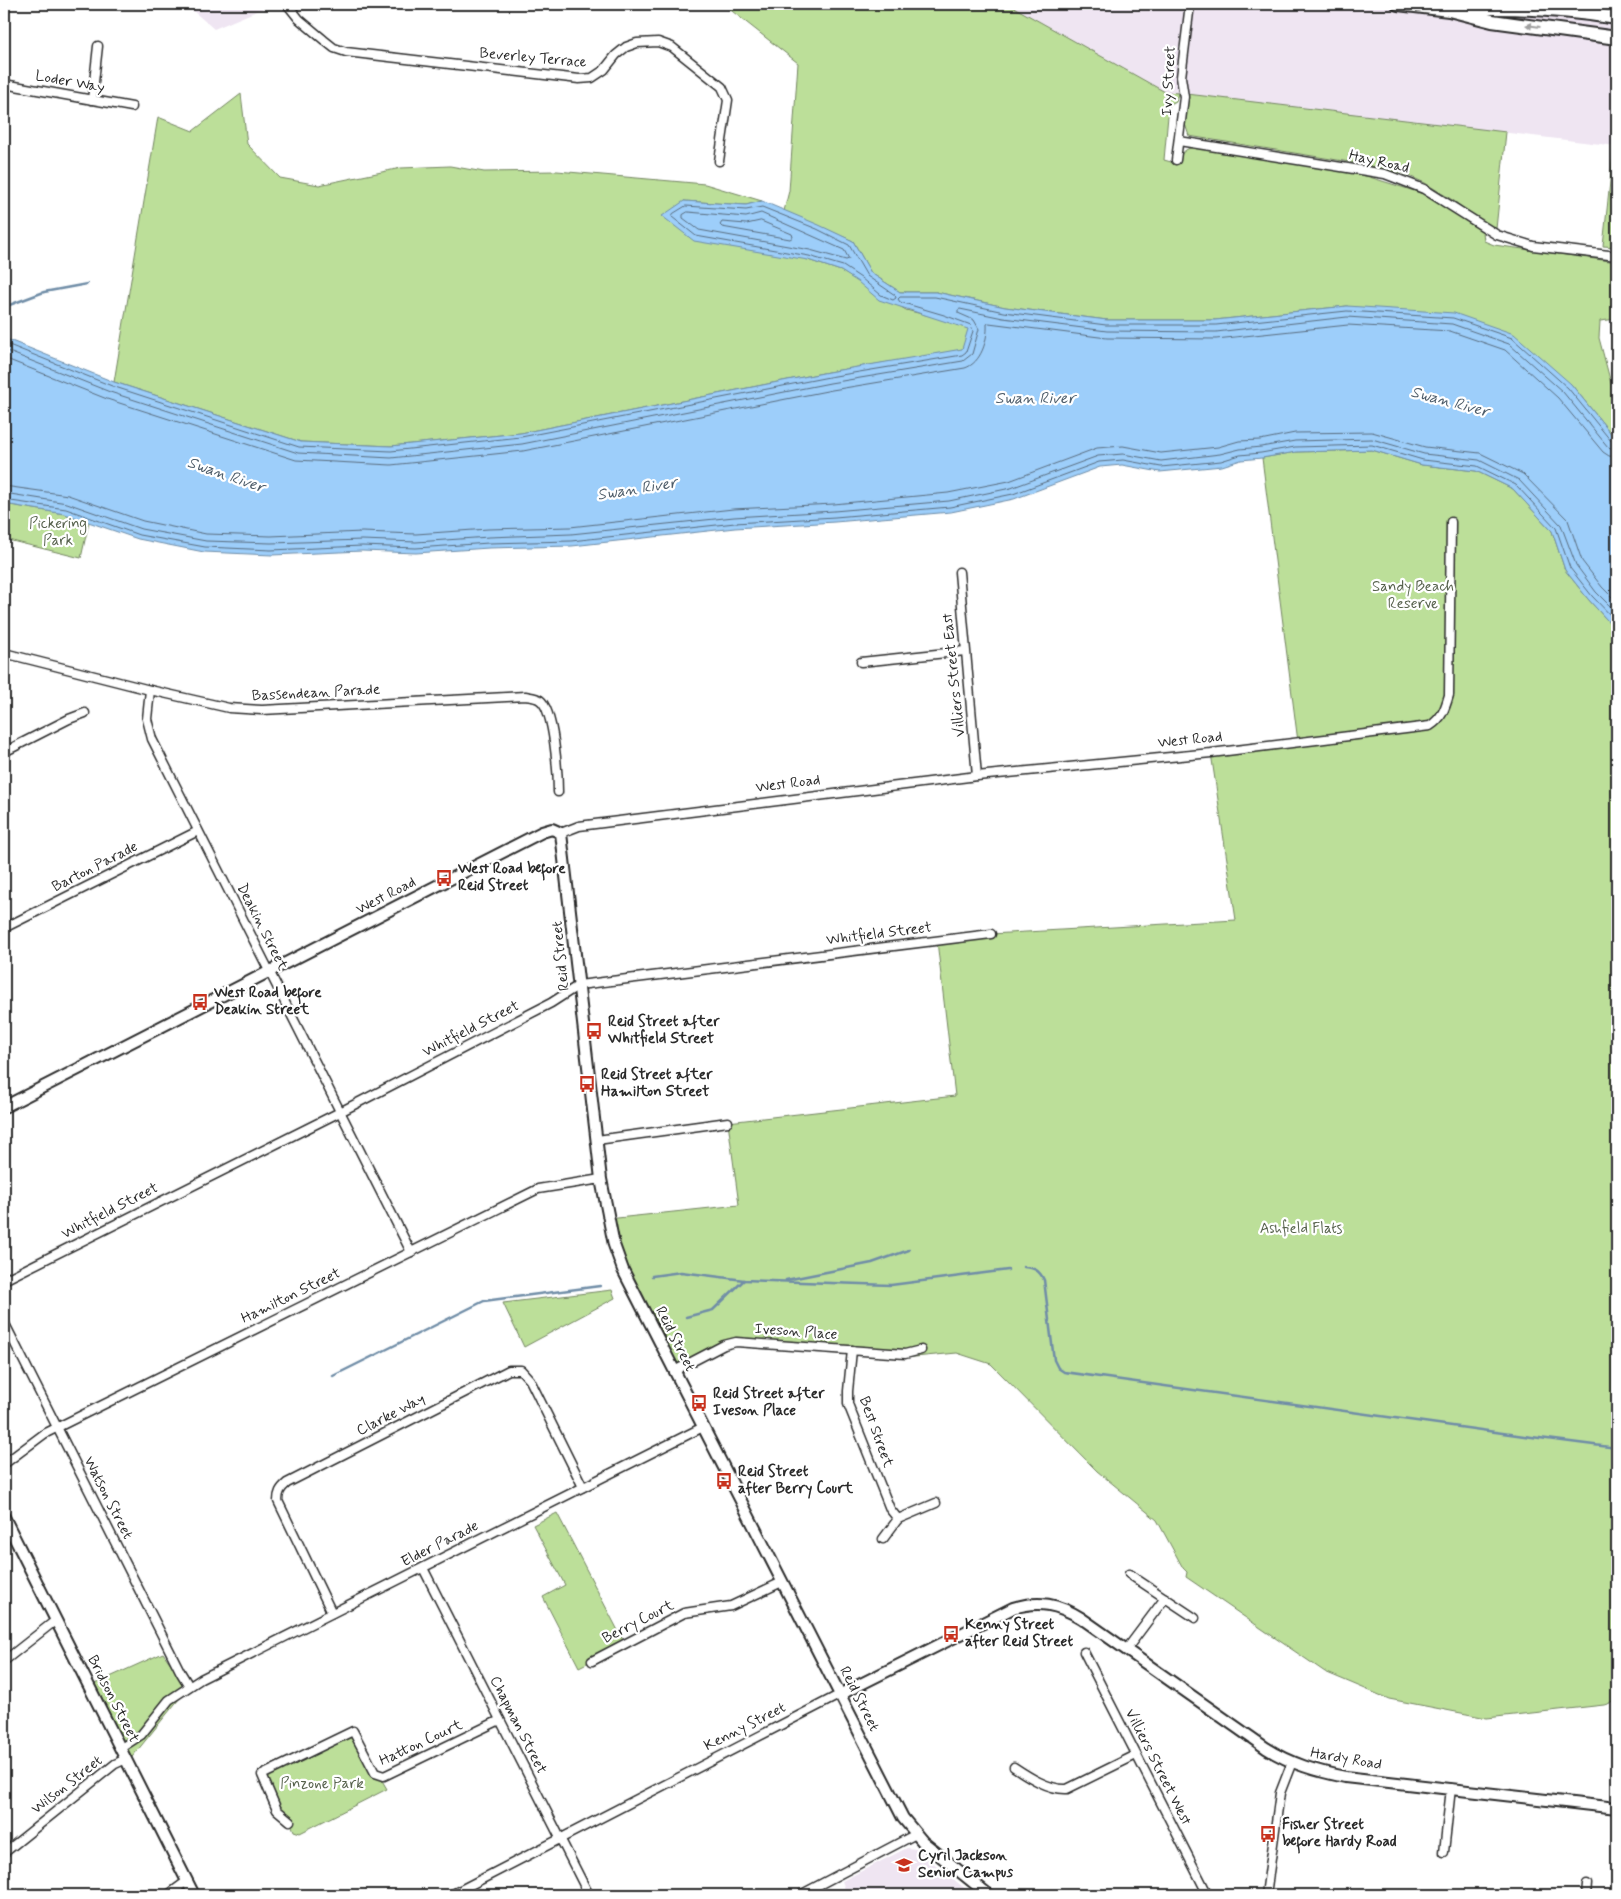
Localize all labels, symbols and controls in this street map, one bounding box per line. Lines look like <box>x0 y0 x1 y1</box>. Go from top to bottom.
one-way arrow <box>1524 22 1540 30</box>
street label: Beverley Terrace <box>478 43 588 73</box>
street label: Ivy Street <box>1157 45 1181 117</box>
street label: Loder Way <box>34 66 107 98</box>
street label: Hay Road <box>1347 145 1411 179</box>
water label: Swan River <box>1409 381 1494 423</box>
water label: Swan River <box>995 388 1078 409</box>
water label: Swan River <box>185 452 270 499</box>
water label: Swan River <box>596 472 681 506</box>
park label: Pickering Park <box>29 514 87 551</box>
park label: Sandy Beach Reserve <box>1372 577 1454 614</box>
street label: Villiers Street East <box>937 611 970 738</box>
street label: Bassendean Parade <box>251 680 381 706</box>
street label: West Road <box>1157 727 1223 753</box>
street label: West Road <box>755 770 821 798</box>
street label: Barton Parade <box>49 837 141 897</box>
place label: West Road before Reid Street <box>457 859 566 896</box>
bus stop icon: West Road before Reid Street <box>434 868 454 888</box>
street label: West Road <box>353 872 419 920</box>
street label: Deakin Street <box>232 880 293 974</box>
street label: Whitfield Street <box>825 918 933 950</box>
street label: Reid Street <box>547 920 575 992</box>
place label: West Road before Deakin Street <box>213 983 322 1020</box>
bus stop icon: West Road before Deakin Street <box>190 992 210 1012</box>
street label: Whitfield Street <box>419 996 523 1062</box>
place label: Reid Street after Whitfield Street <box>607 1012 720 1049</box>
bus stop icon: Reid Street after Whitfield Street <box>584 1021 604 1041</box>
place label: Reid Street after Hamilton Street <box>601 1065 713 1102</box>
bus stop icon: Reid Street after Hamilton Street <box>577 1074 597 1094</box>
street label: Whitfield Street <box>58 1178 162 1244</box>
park label: Ashfield Flats <box>1260 1219 1342 1239</box>
street label: Hamilton Street <box>238 1263 344 1329</box>
street label: Reid Street <box>650 1303 700 1375</box>
street label: Iveson Place <box>754 1319 838 1345</box>
place label: Reid Street after Iveson Place <box>713 1384 825 1421</box>
street label: Clarke Way <box>353 1389 429 1441</box>
bus stop icon: Reid Street after Iveson Place <box>689 1393 709 1413</box>
street label: Best Street <box>854 1394 898 1470</box>
street label: Watson Street <box>79 1453 138 1543</box>
place label: Reid Street after Berry Court <box>738 1462 854 1499</box>
bus stop icon: Reid Street after Berry Court <box>714 1471 734 1491</box>
street label: Elder Parade <box>398 1516 482 1572</box>
street label: Berry Court <box>599 1595 677 1649</box>
place label: Kenny Street after Reid Street <box>965 1615 1073 1652</box>
bus stop icon: Kenny Street after Reid Street <box>941 1624 961 1644</box>
street label: Bridson Street <box>82 1652 144 1746</box>
street label: Reid Street <box>834 1663 884 1735</box>
street label: Chapman Street <box>485 1673 551 1777</box>
street label: Kenny Street <box>701 1698 790 1756</box>
street label: Villiers Street West <box>1120 1705 1196 1829</box>
street label: Hatton Court <box>376 1715 466 1771</box>
street label: Hardy Road <box>1309 1743 1383 1775</box>
street label: Wilson Street <box>27 1751 107 1819</box>
park label: Pinzone Park <box>280 1774 364 1794</box>
place label: Fisher Street before Hardy Road <box>1282 1815 1397 1854</box>
bus stop icon: Fisher Street before Hardy Road <box>1258 1824 1278 1844</box>
place label: Cyril Jackson Senior Campus <box>918 1846 1014 1883</box>
school or university icon: Cyril Jackson Senior Campus <box>894 1855 914 1875</box>

